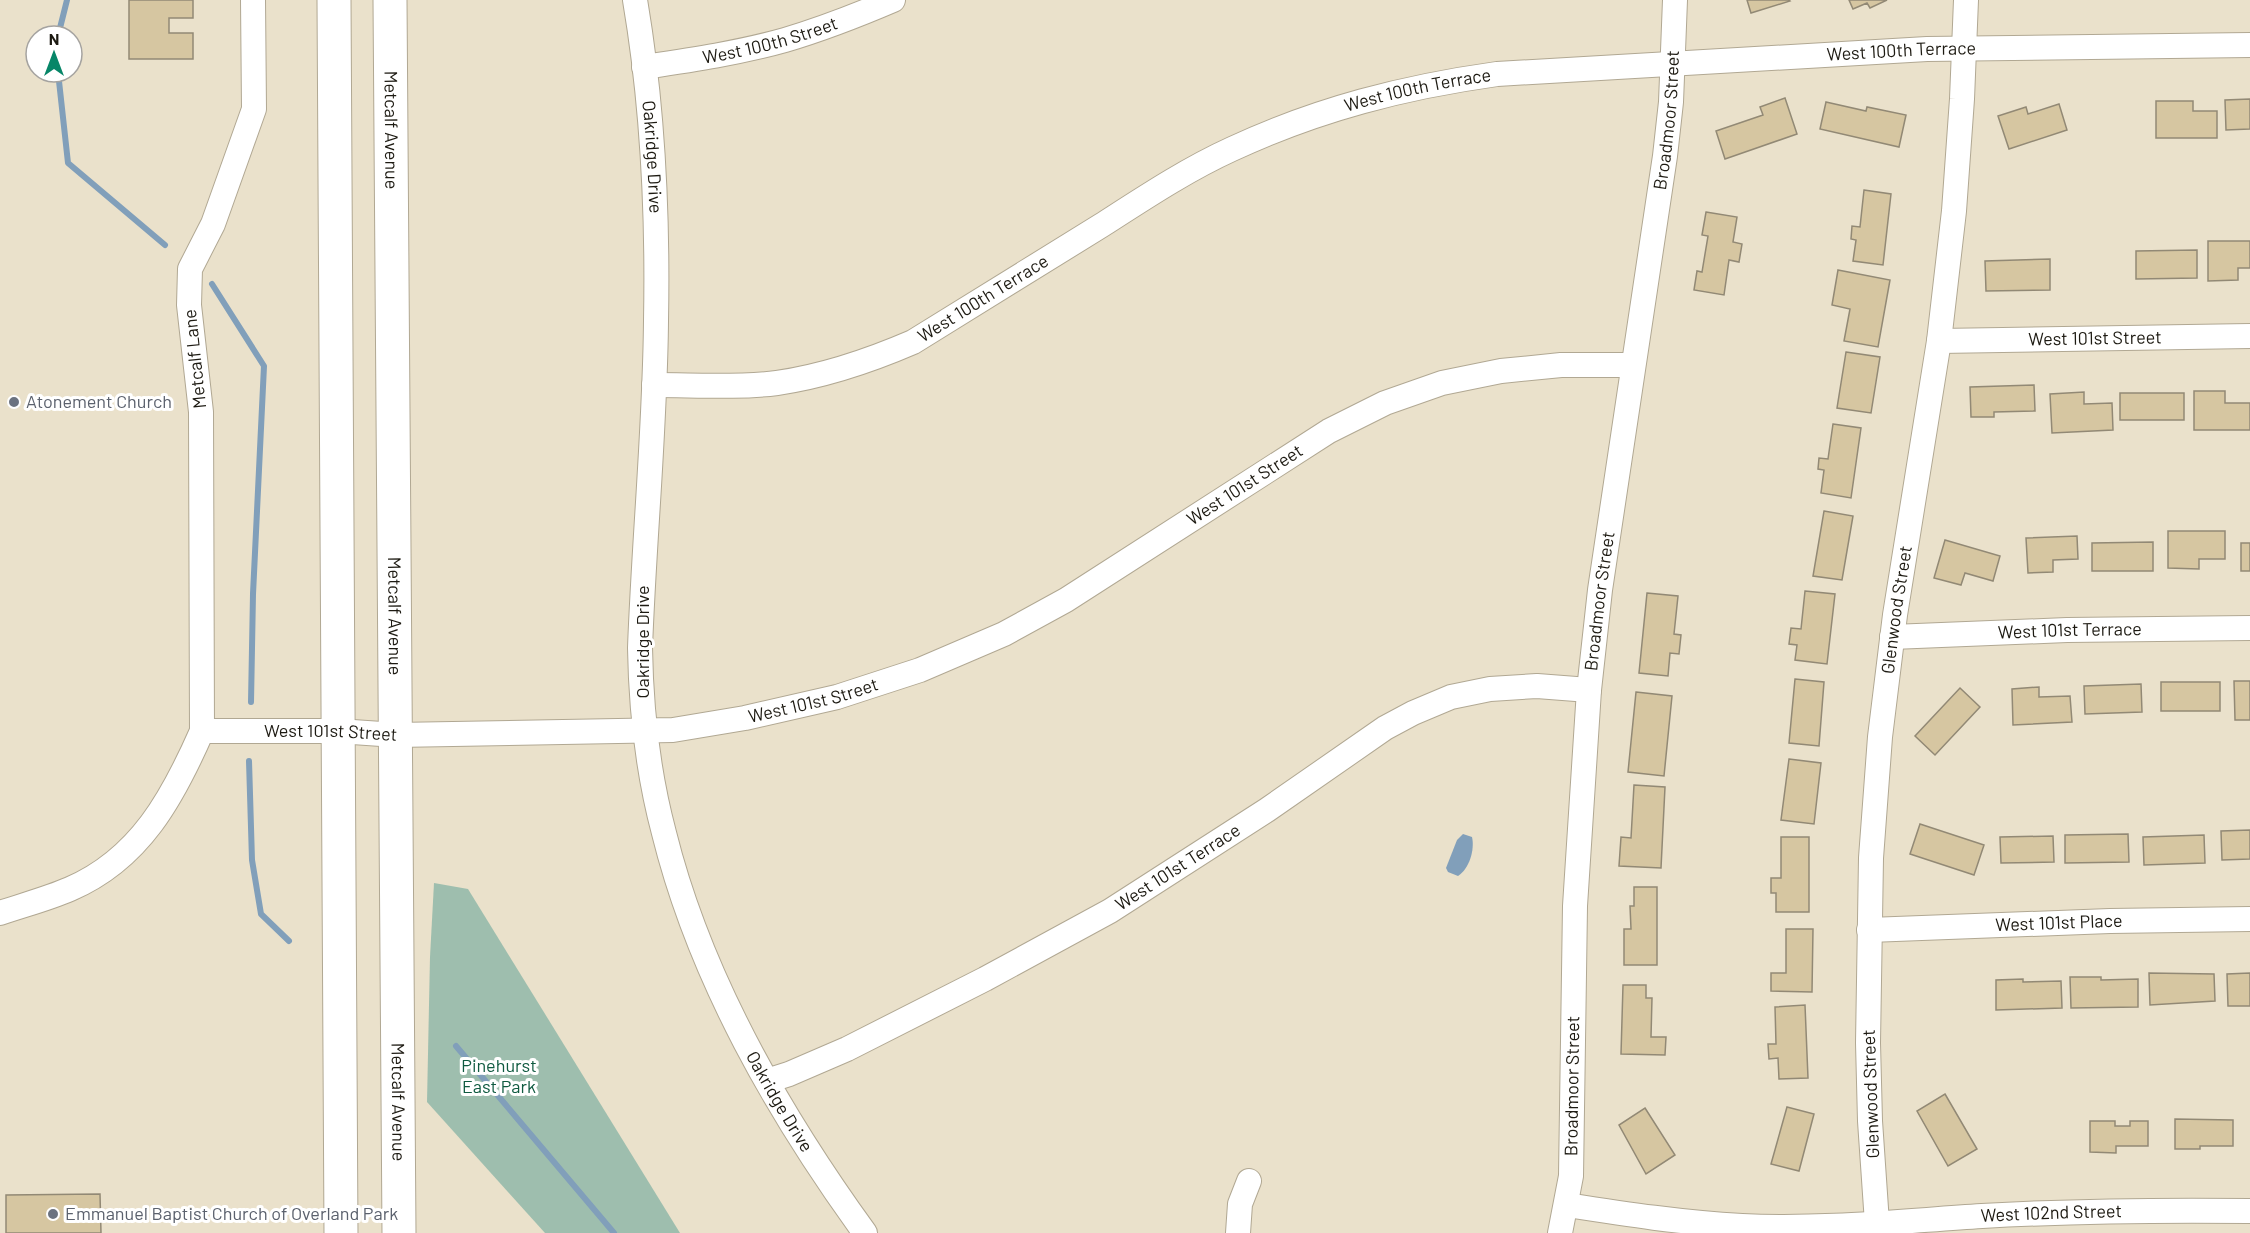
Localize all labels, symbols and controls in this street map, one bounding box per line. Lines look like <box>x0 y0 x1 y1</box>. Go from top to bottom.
street label: West 100th Street <box>701 11 840 68</box>
north arrow <box>24 24 84 84</box>
text: N <box>49 29 59 48</box>
street label: West 100th Terrace <box>1826 36 1976 65</box>
street label: Broadmoor Street <box>1648 50 1683 191</box>
street label: West 100th Terrace <box>1341 63 1492 116</box>
street label: Metcalf Avenue <box>381 71 403 189</box>
street label: Oakridge Drive <box>638 99 667 214</box>
street label: West 100th Terrace <box>913 249 1052 346</box>
street label: Metcalf Lane <box>178 308 210 410</box>
street label: West 101st Street <box>2028 325 2162 350</box>
place label: Atonement Church <box>26 390 172 412</box>
marker: Atonement Church <box>7 395 21 409</box>
street label: West 101st Street <box>1182 439 1307 529</box>
street label: Broadmoor Street <box>1579 530 1619 672</box>
street label: Glenwood Street <box>1876 544 1916 675</box>
street label: Metcalf Avenue <box>384 557 407 675</box>
street label: Oakridge Drive <box>631 585 653 699</box>
street label: West 101st Terrace <box>1997 617 2142 643</box>
street label: West 101st Street <box>746 672 881 727</box>
street label: West 101st Street <box>264 719 398 745</box>
street label: West 101st Terrace <box>1111 818 1244 915</box>
street label: West 101st Place <box>1995 909 2123 935</box>
street label: Broadmoor Street <box>1559 1016 1583 1156</box>
street label: Glenwood Street <box>1857 1029 1883 1159</box>
street label: Metcalf Avenue <box>388 1043 410 1161</box>
street label: Oakridge Drive <box>742 1047 818 1156</box>
park label: Pinehurst East Park <box>461 1054 537 1097</box>
street label: West 102nd Street <box>1980 1199 2122 1226</box>
place label: Emmanuel Baptist Church of Overland Park <box>65 1202 398 1224</box>
marker: Emmanuel Baptist Church of Overland Park <box>46 1207 60 1221</box>

